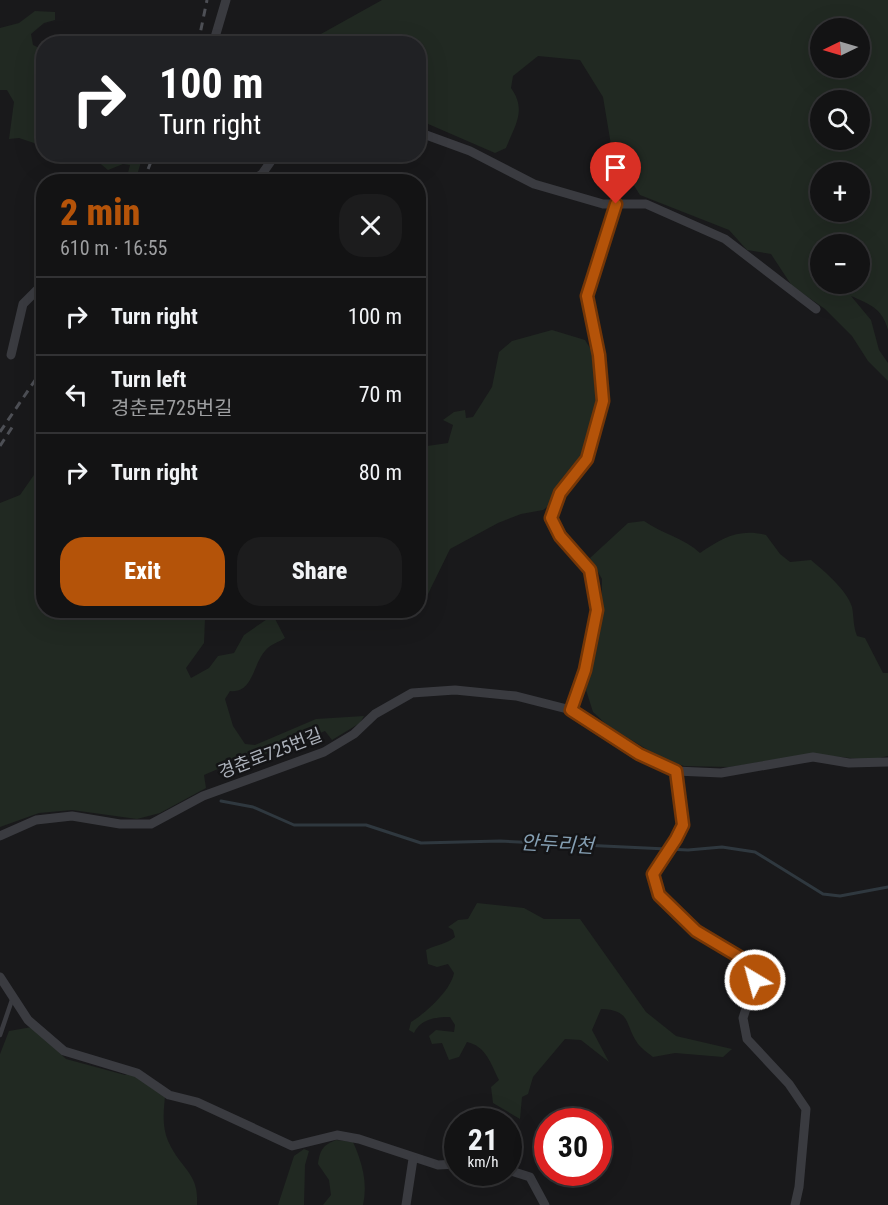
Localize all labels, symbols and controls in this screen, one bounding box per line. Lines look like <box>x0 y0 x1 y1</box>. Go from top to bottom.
north arrow <box>810 18 870 78</box>
map controls <box>810 18 870 294</box>
text: 100 m <box>159 59 264 108</box>
icon: right <box>60 60 138 138</box>
button: search <box>810 90 870 150</box>
text: Turn right <box>159 109 261 141</box>
pin <box>590 142 641 204</box>
icon: arrive <box>599 151 632 184</box>
button: + <box>810 162 870 222</box>
text: 2 min <box>60 192 140 234</box>
button: close <box>339 194 402 257</box>
button: − <box>810 234 870 294</box>
text: 610 m · 16:55 <box>60 236 167 260</box>
icon: right <box>60 300 93 333</box>
text: Turn right <box>111 304 198 329</box>
text: 100 m <box>348 304 402 329</box>
text: Turn left <box>111 367 186 392</box>
icon: left <box>60 378 93 411</box>
text: 70 m <box>359 382 402 407</box>
text: 경춘로725번길 <box>111 396 233 420</box>
icon: right <box>60 456 93 489</box>
text: Turn right <box>111 460 198 485</box>
text: 80 m <box>359 460 402 485</box>
button: Exit <box>60 537 225 606</box>
button: Share <box>237 537 402 606</box>
street label: 경춘로725번길 <box>215 724 325 782</box>
water label: 안두리천 <box>520 830 597 858</box>
position arrow <box>723 948 787 1012</box>
speed limit sign: 30 <box>534 1108 612 1186</box>
text: 21 <box>468 1122 498 1157</box>
text: km/h <box>468 1153 498 1171</box>

